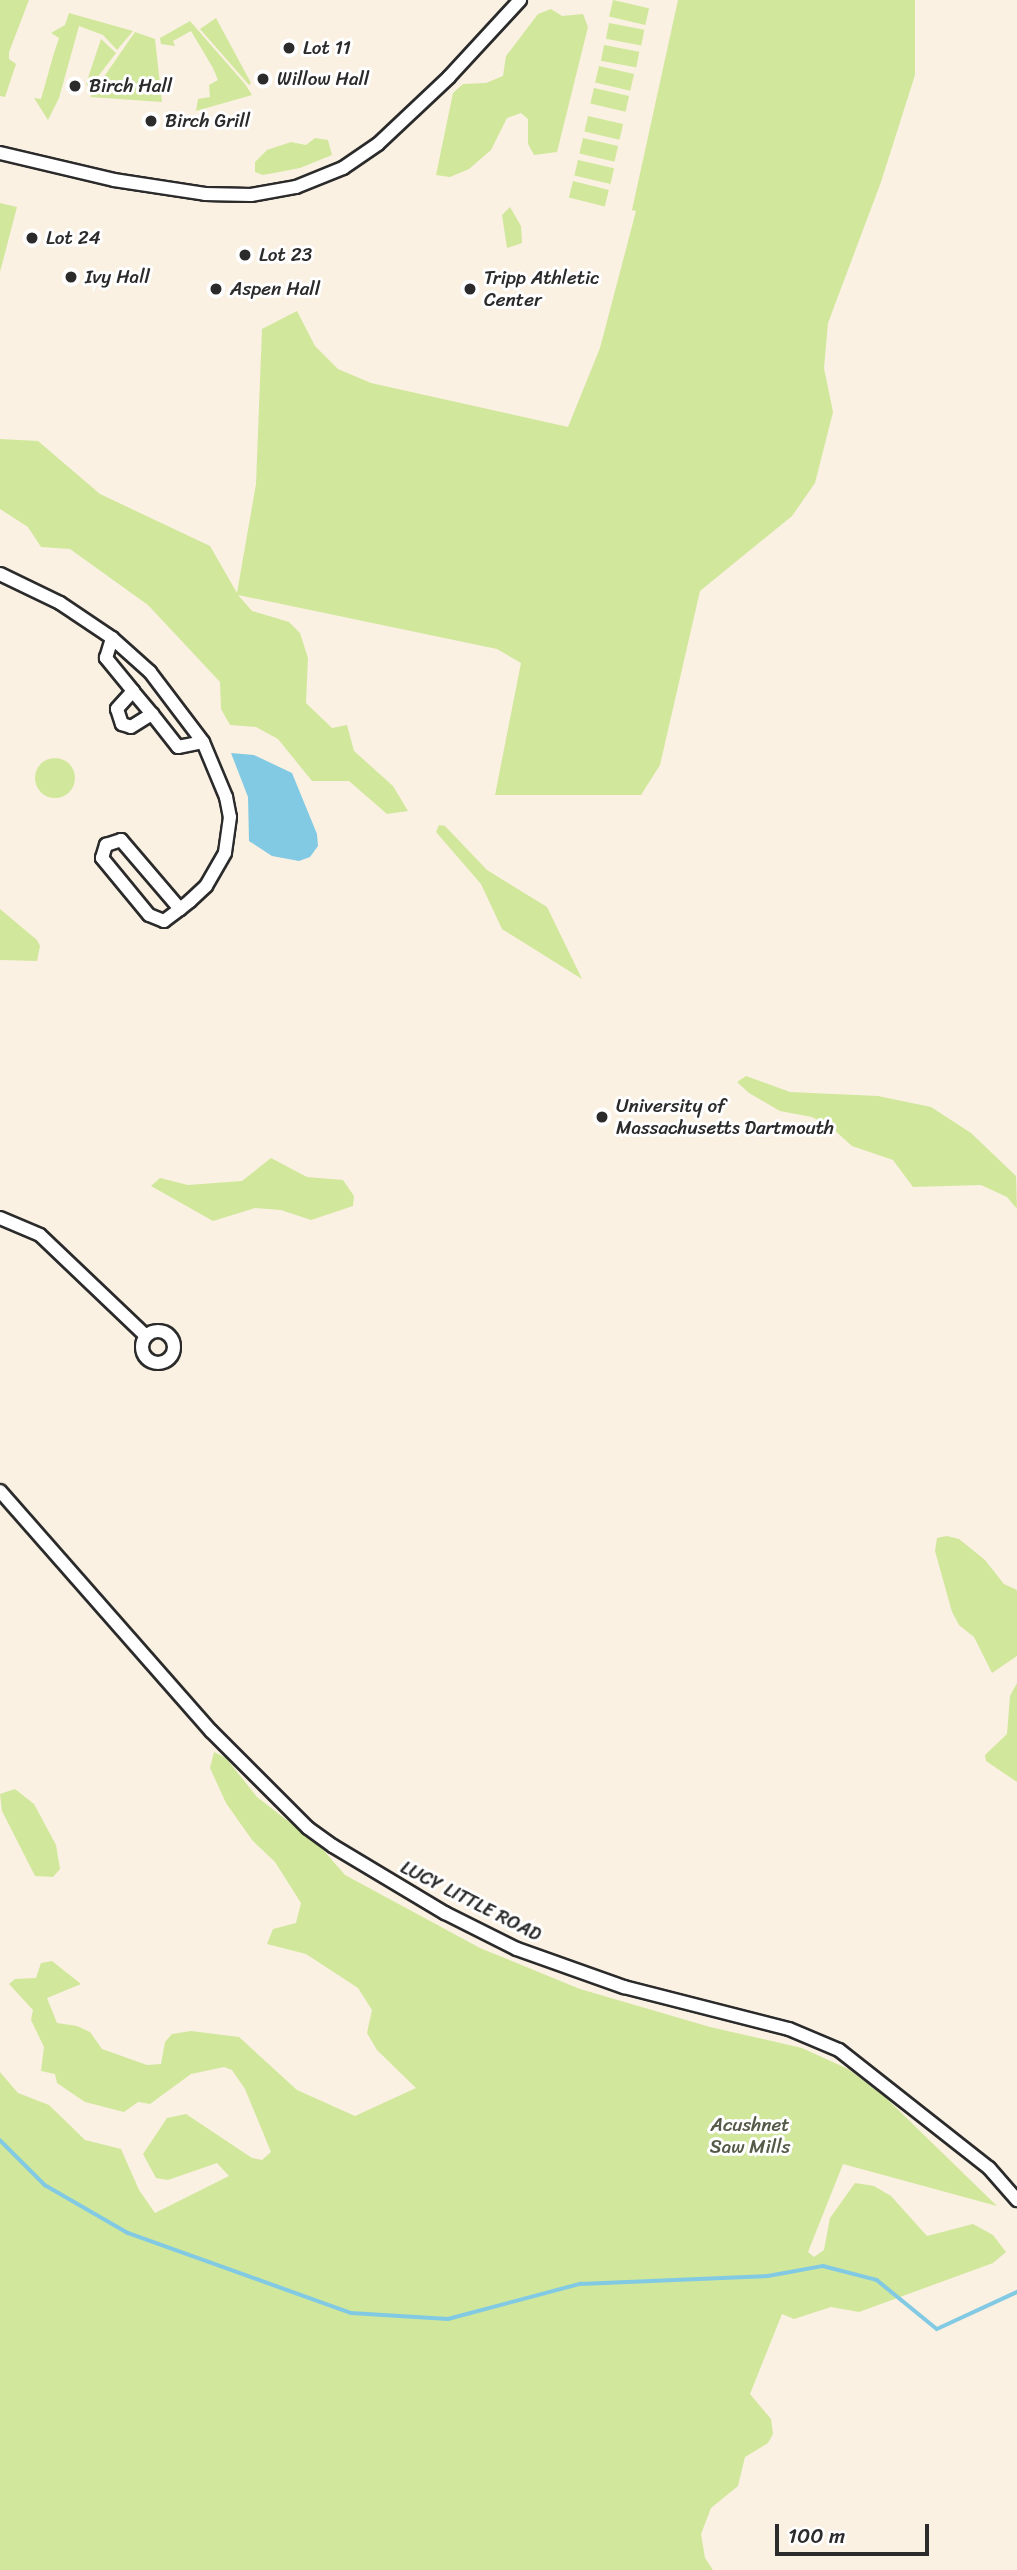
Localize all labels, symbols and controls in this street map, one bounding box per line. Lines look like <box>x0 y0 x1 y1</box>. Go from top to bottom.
place label: Lot 11 <box>303 37 351 59</box>
marker: Lot 11 <box>281 40 297 56</box>
place label: Willow Hall <box>277 68 369 90</box>
marker: Willow Hall <box>255 71 271 87</box>
place label: Birch Hall <box>89 75 172 97</box>
marker: Birch Hall <box>67 78 83 94</box>
place label: Birch Grill <box>165 110 250 132</box>
marker: Birch Grill <box>143 113 159 129</box>
place label: Lot 24 <box>46 227 101 249</box>
marker: Lot 24 <box>24 230 40 246</box>
place label: Lot 23 <box>259 244 312 266</box>
marker: Lot 23 <box>237 247 253 263</box>
place label: Ivy Hall <box>85 266 150 288</box>
place label: Tripp Athletic Center <box>484 267 600 311</box>
marker: Ivy Hall <box>63 269 79 285</box>
place label: Aspen Hall <box>230 278 320 300</box>
marker: Aspen Hall <box>208 281 224 297</box>
marker: Tripp Athletic Center <box>462 281 478 297</box>
place label: University of Massachusetts Dartmouth <box>616 1095 834 1139</box>
marker: University of Massachusetts Dartmouth <box>594 1109 610 1125</box>
street label: LUCY LITTLE ROAD <box>396 1855 546 1947</box>
park label: Acushnet Saw Mills <box>710 2114 790 2158</box>
scale bar <box>779 2510 933 2554</box>
text: 100 m <box>788 2517 845 2555</box>

